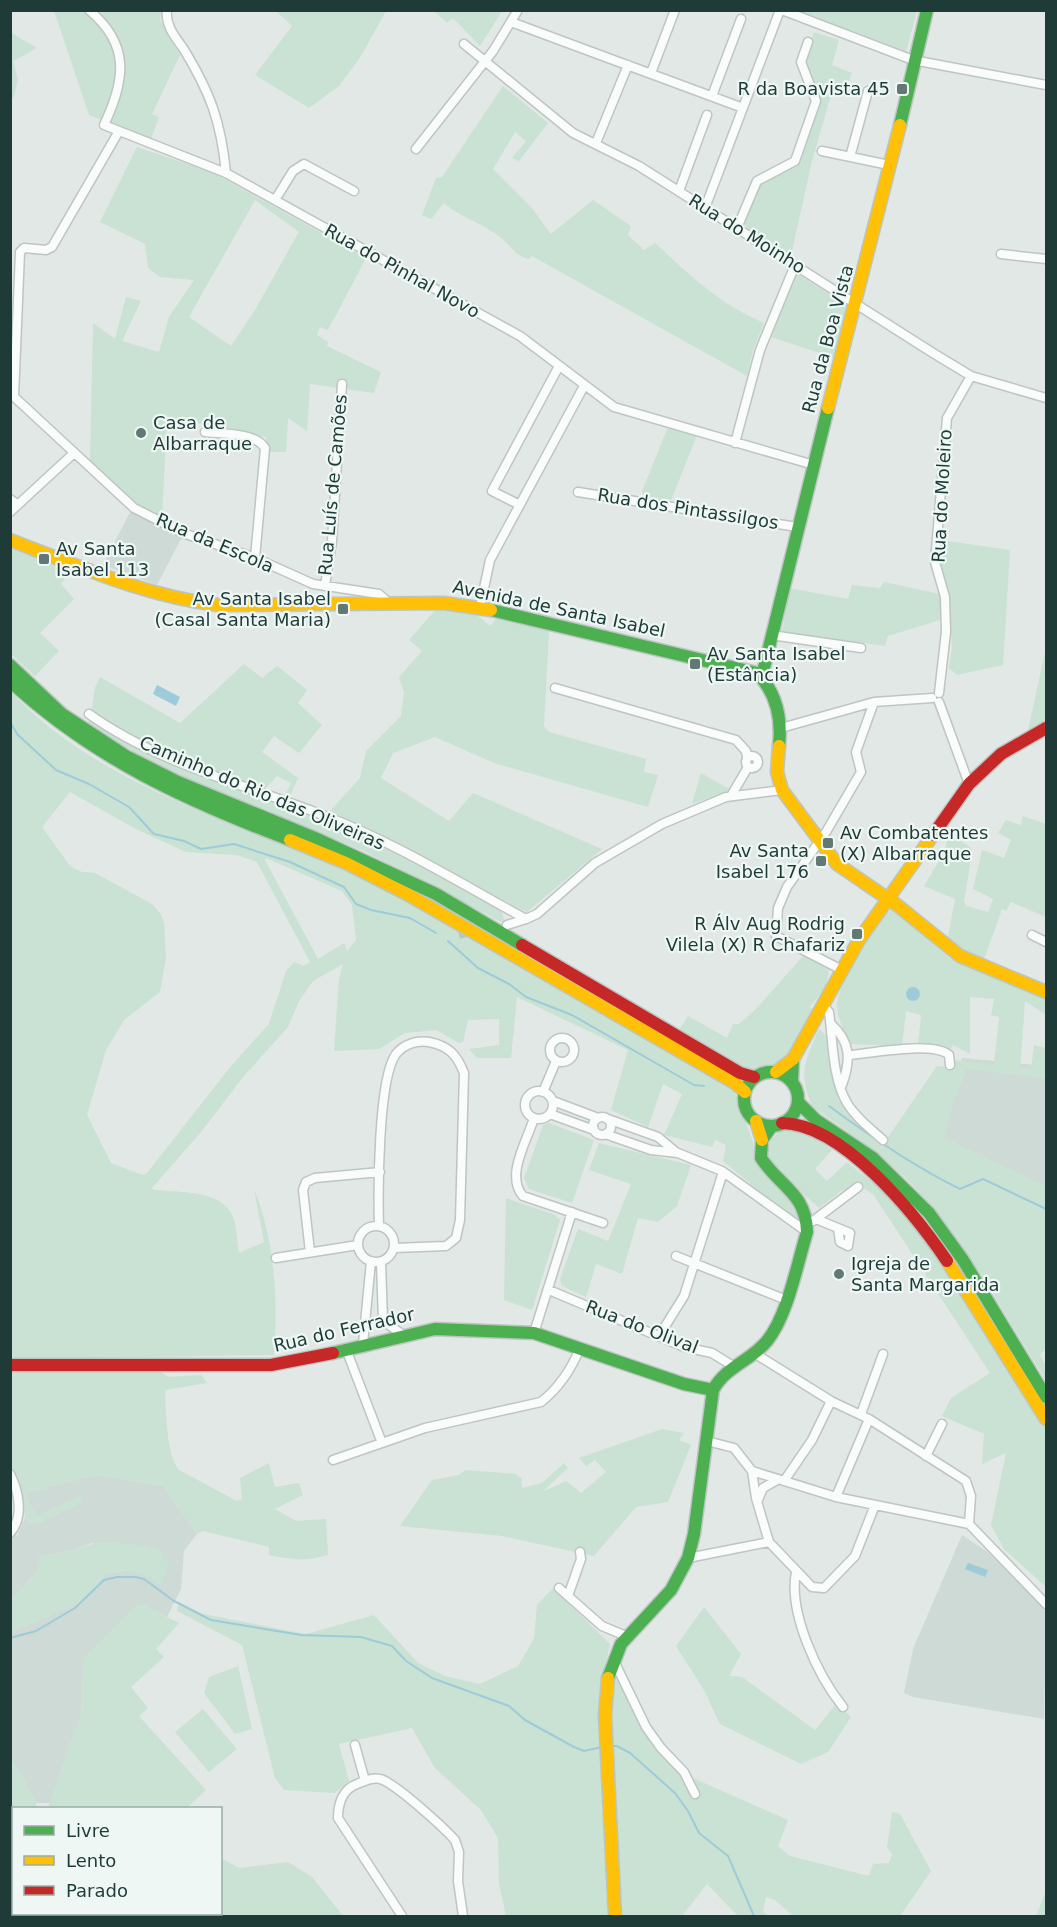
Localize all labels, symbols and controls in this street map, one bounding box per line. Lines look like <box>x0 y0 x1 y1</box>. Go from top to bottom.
place label: R da Boavista 45 <box>737 78 890 99</box>
marker: R da Boavista 45 <box>895 82 909 96</box>
street label: Rua do Moinho <box>685 189 809 278</box>
street label: Rua do Pinhal Novo <box>321 219 484 322</box>
street label: Rua da Boa Vista <box>798 262 857 415</box>
street label: Rua Luís de Camões <box>314 393 351 576</box>
place label: Casa de Albarraque <box>153 412 252 454</box>
marker: Casa de Albarraque <box>134 426 148 440</box>
street label: Rua do Moleiro <box>928 429 955 563</box>
street label: Rua dos Pintassilgos <box>596 484 780 533</box>
street label: Rua da Escola <box>153 508 277 577</box>
place label: Av Santa Isabel 113 <box>56 538 149 580</box>
marker: Av Santa Isabel 113 <box>37 552 51 566</box>
street label: Avenida de Santa Isabel <box>451 576 667 641</box>
place label: Av Santa Isabel (Casal Santa Maria) <box>155 588 331 630</box>
marker: Av Santa Isabel (Casal Santa Maria) <box>336 602 350 616</box>
place label: Av Santa Isabel (Estância) <box>707 643 846 685</box>
marker: Av Santa Isabel (Estância) <box>688 657 702 671</box>
street label: Caminho do Rio das Oliveiras <box>136 731 388 854</box>
place label: Av Combatentes (X) Albarraque <box>840 822 988 864</box>
marker: Av Combatentes (X) Albarraque <box>821 836 835 850</box>
place label: Av Santa Isabel 176 <box>716 840 809 882</box>
marker: Av Santa Isabel 176 <box>814 854 828 868</box>
place label: R Álv Aug Rodrig Vilela (X) R Chafariz <box>666 913 845 955</box>
marker: R Álv Aug Rodrig Vilela (X) R Chafariz <box>850 927 864 941</box>
place label: Igreja de Santa Margarida <box>851 1253 1000 1295</box>
marker: Igreja de Santa Margarida <box>832 1267 846 1281</box>
street label: Rua do Olival <box>583 1295 701 1358</box>
street label: Rua do Ferrador <box>271 1303 417 1356</box>
legend <box>12 1807 222 1915</box>
text: Livre <box>66 1820 110 1841</box>
text: Lento <box>66 1850 116 1871</box>
text: Parado <box>66 1880 128 1901</box>

